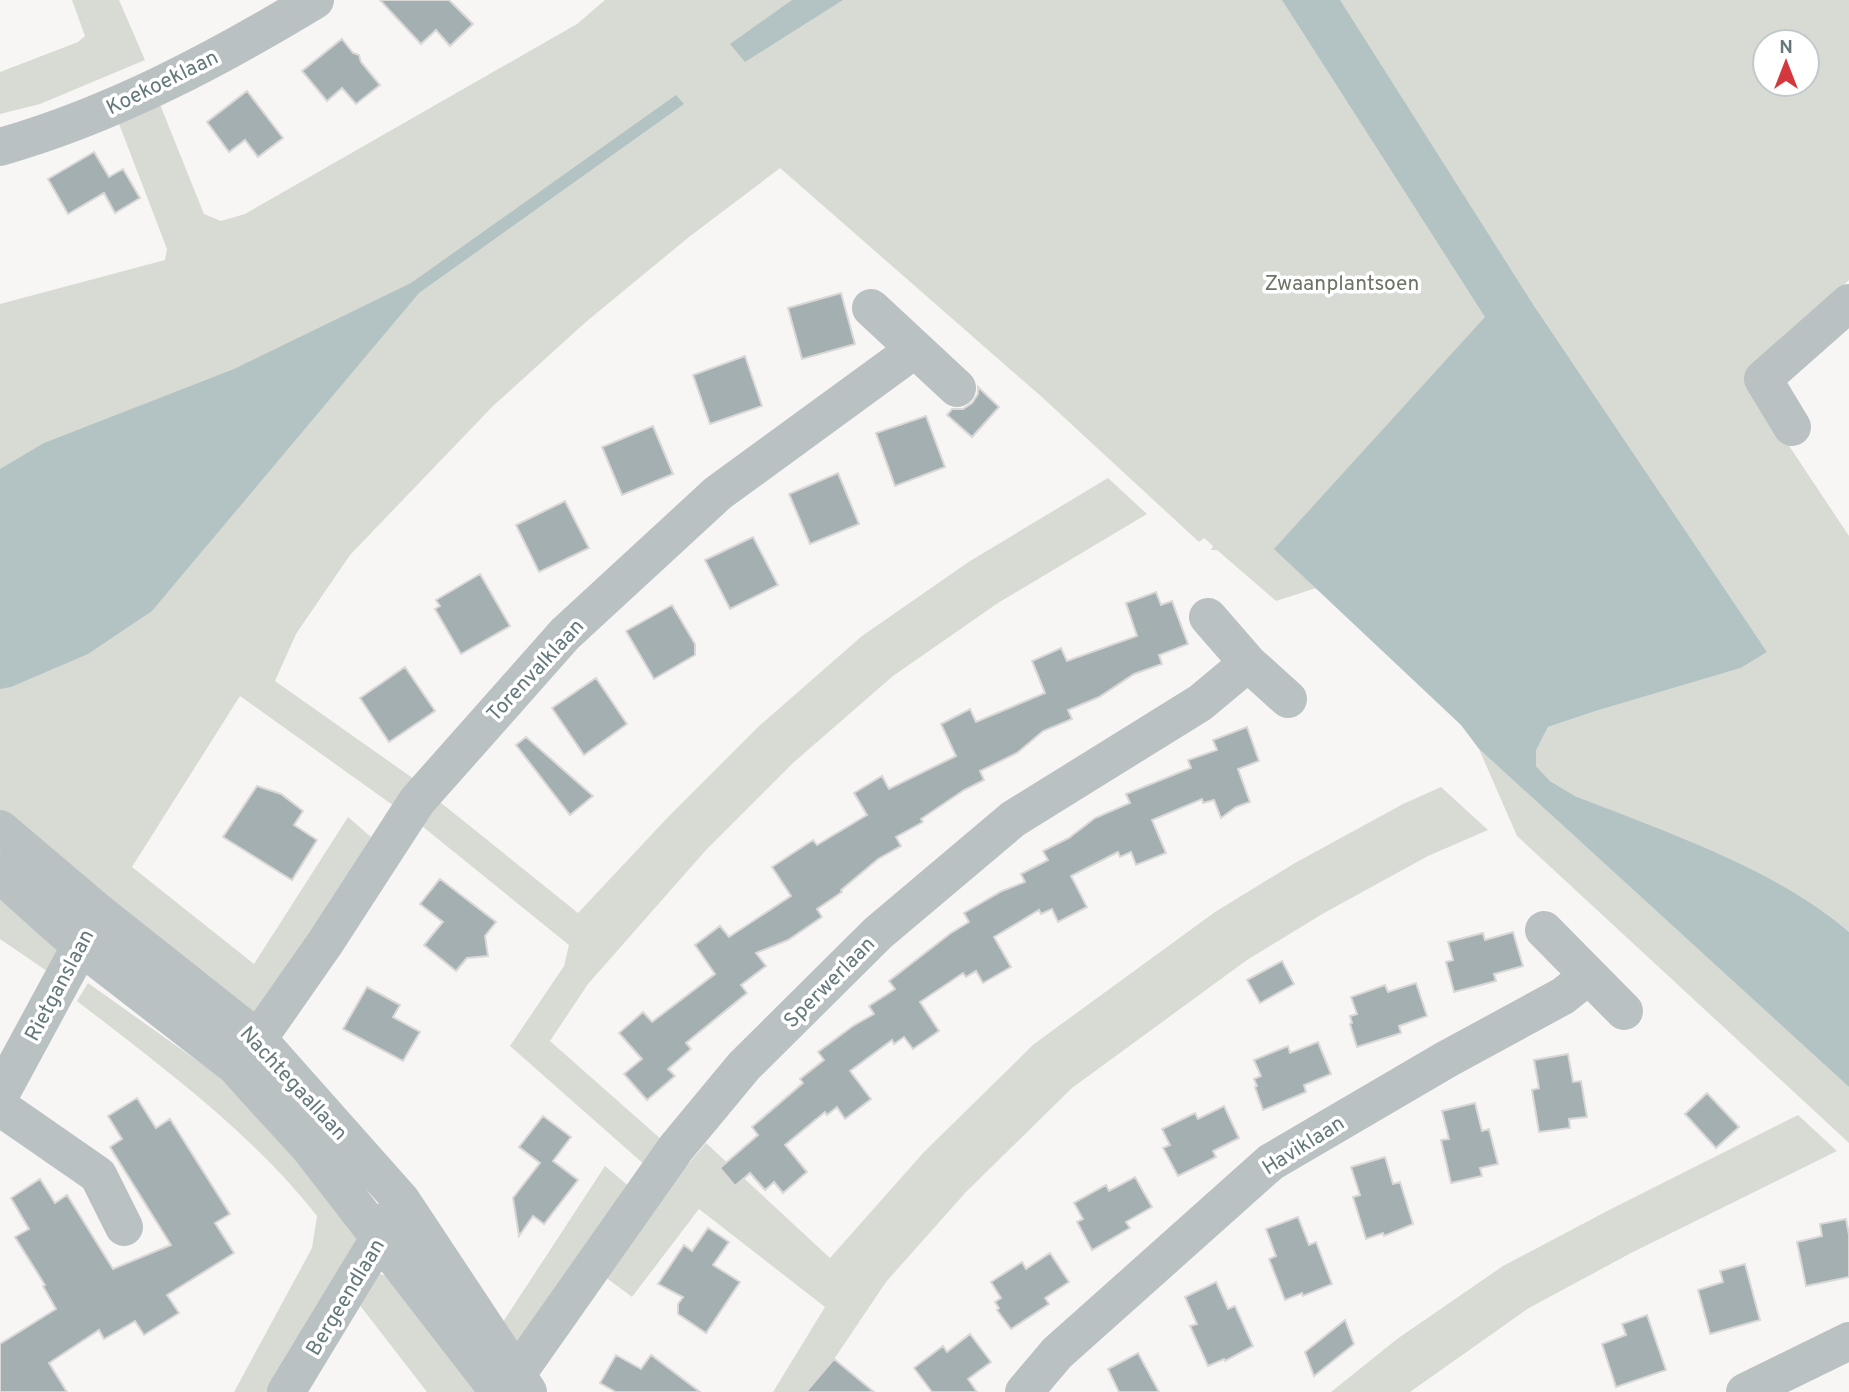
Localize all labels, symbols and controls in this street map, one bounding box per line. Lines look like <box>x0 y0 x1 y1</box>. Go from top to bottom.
north arrow <box>1751 28 1821 98</box>
text: N <box>1779 36 1793 60</box>
street label: Koekoeklaan <box>102 45 223 122</box>
park label: Zwaanplantsoen <box>1265 271 1419 298</box>
street label: Torenvalklaan <box>482 614 591 728</box>
street label: Rietganslaan <box>20 925 101 1046</box>
street label: Sperwerlaan <box>779 932 882 1035</box>
street label: Nachtegaallaan <box>233 1021 353 1147</box>
street label: Haviklaan <box>1258 1110 1350 1182</box>
street label: Bergeendlaan <box>301 1234 392 1361</box>

